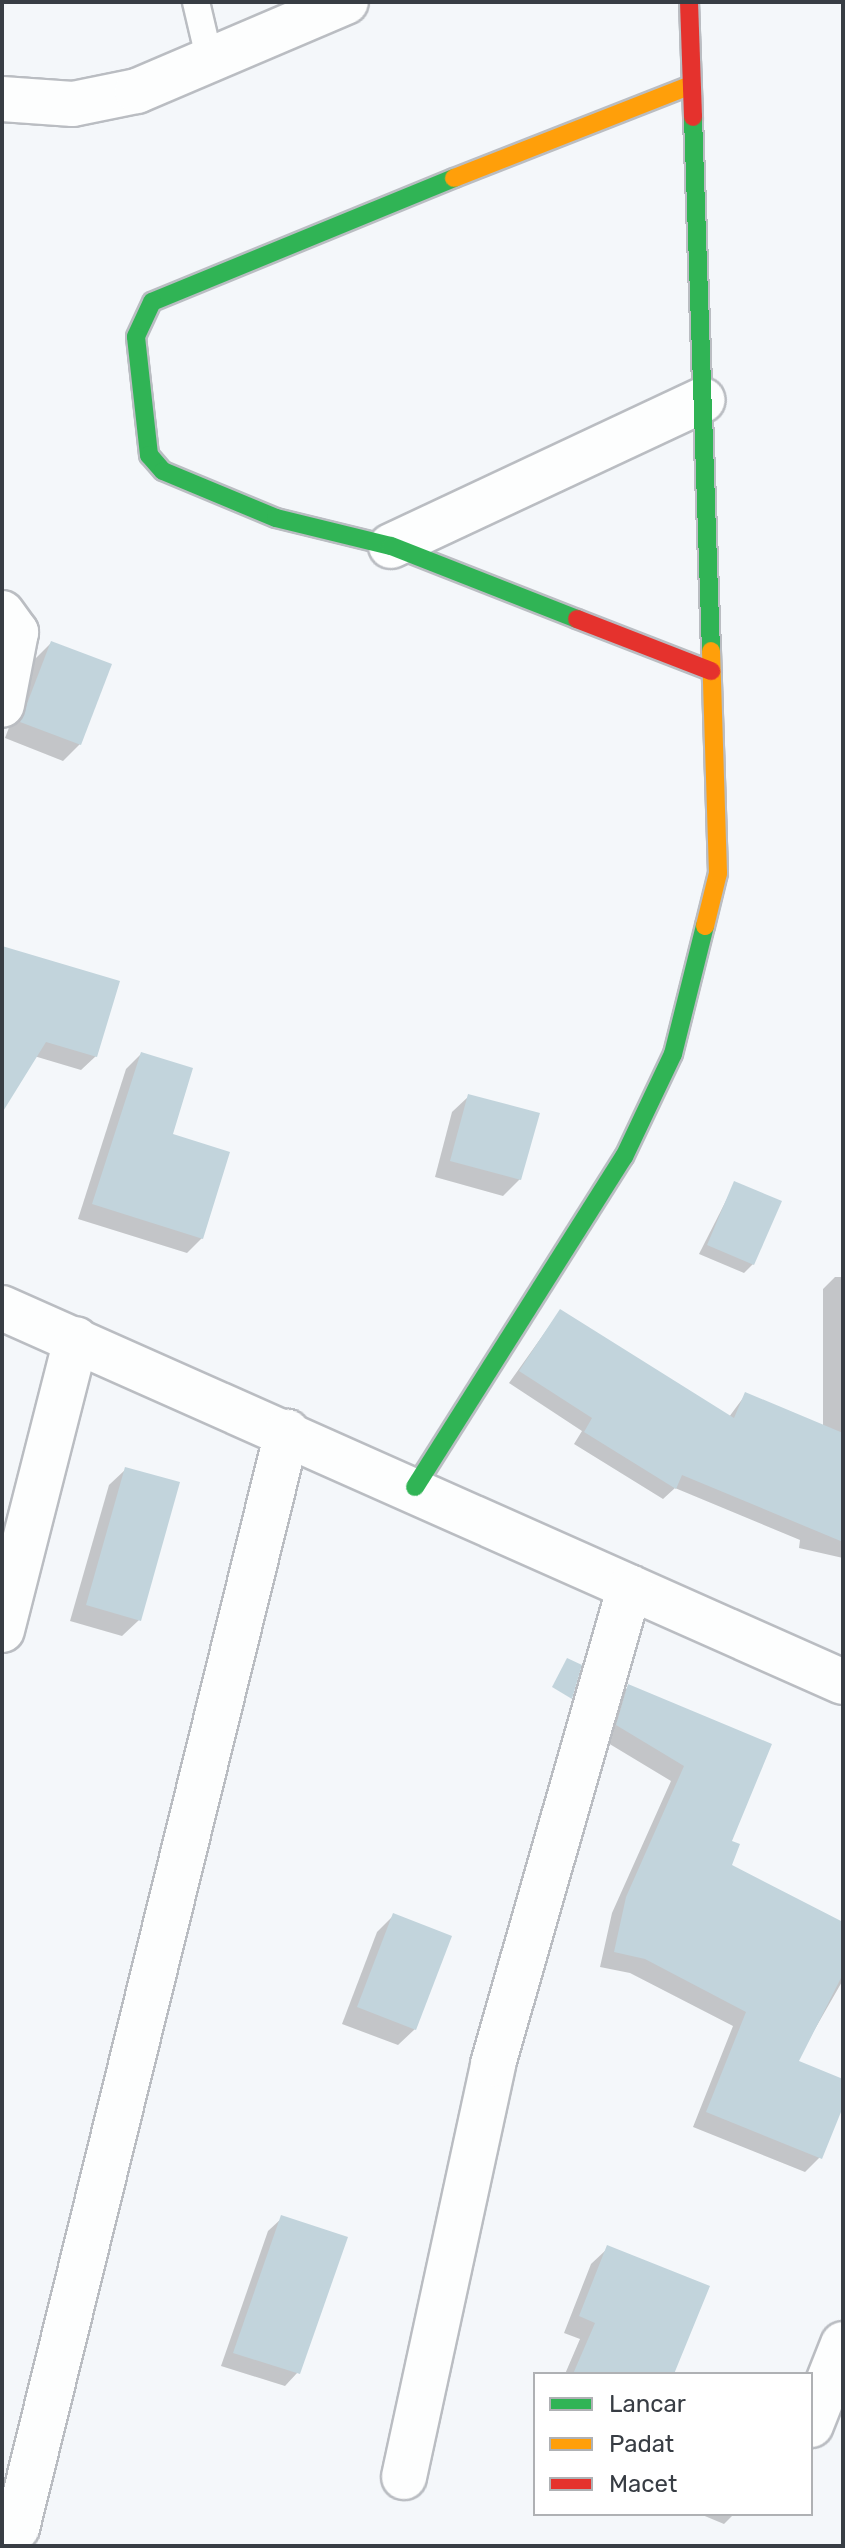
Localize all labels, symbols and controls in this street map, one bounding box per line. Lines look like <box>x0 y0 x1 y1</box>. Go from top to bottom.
legend <box>533 2372 813 2516</box>
text: Lancar <box>609 2390 686 2418</box>
text: Padat <box>609 2430 674 2458</box>
text: Macet <box>609 2470 677 2498</box>

